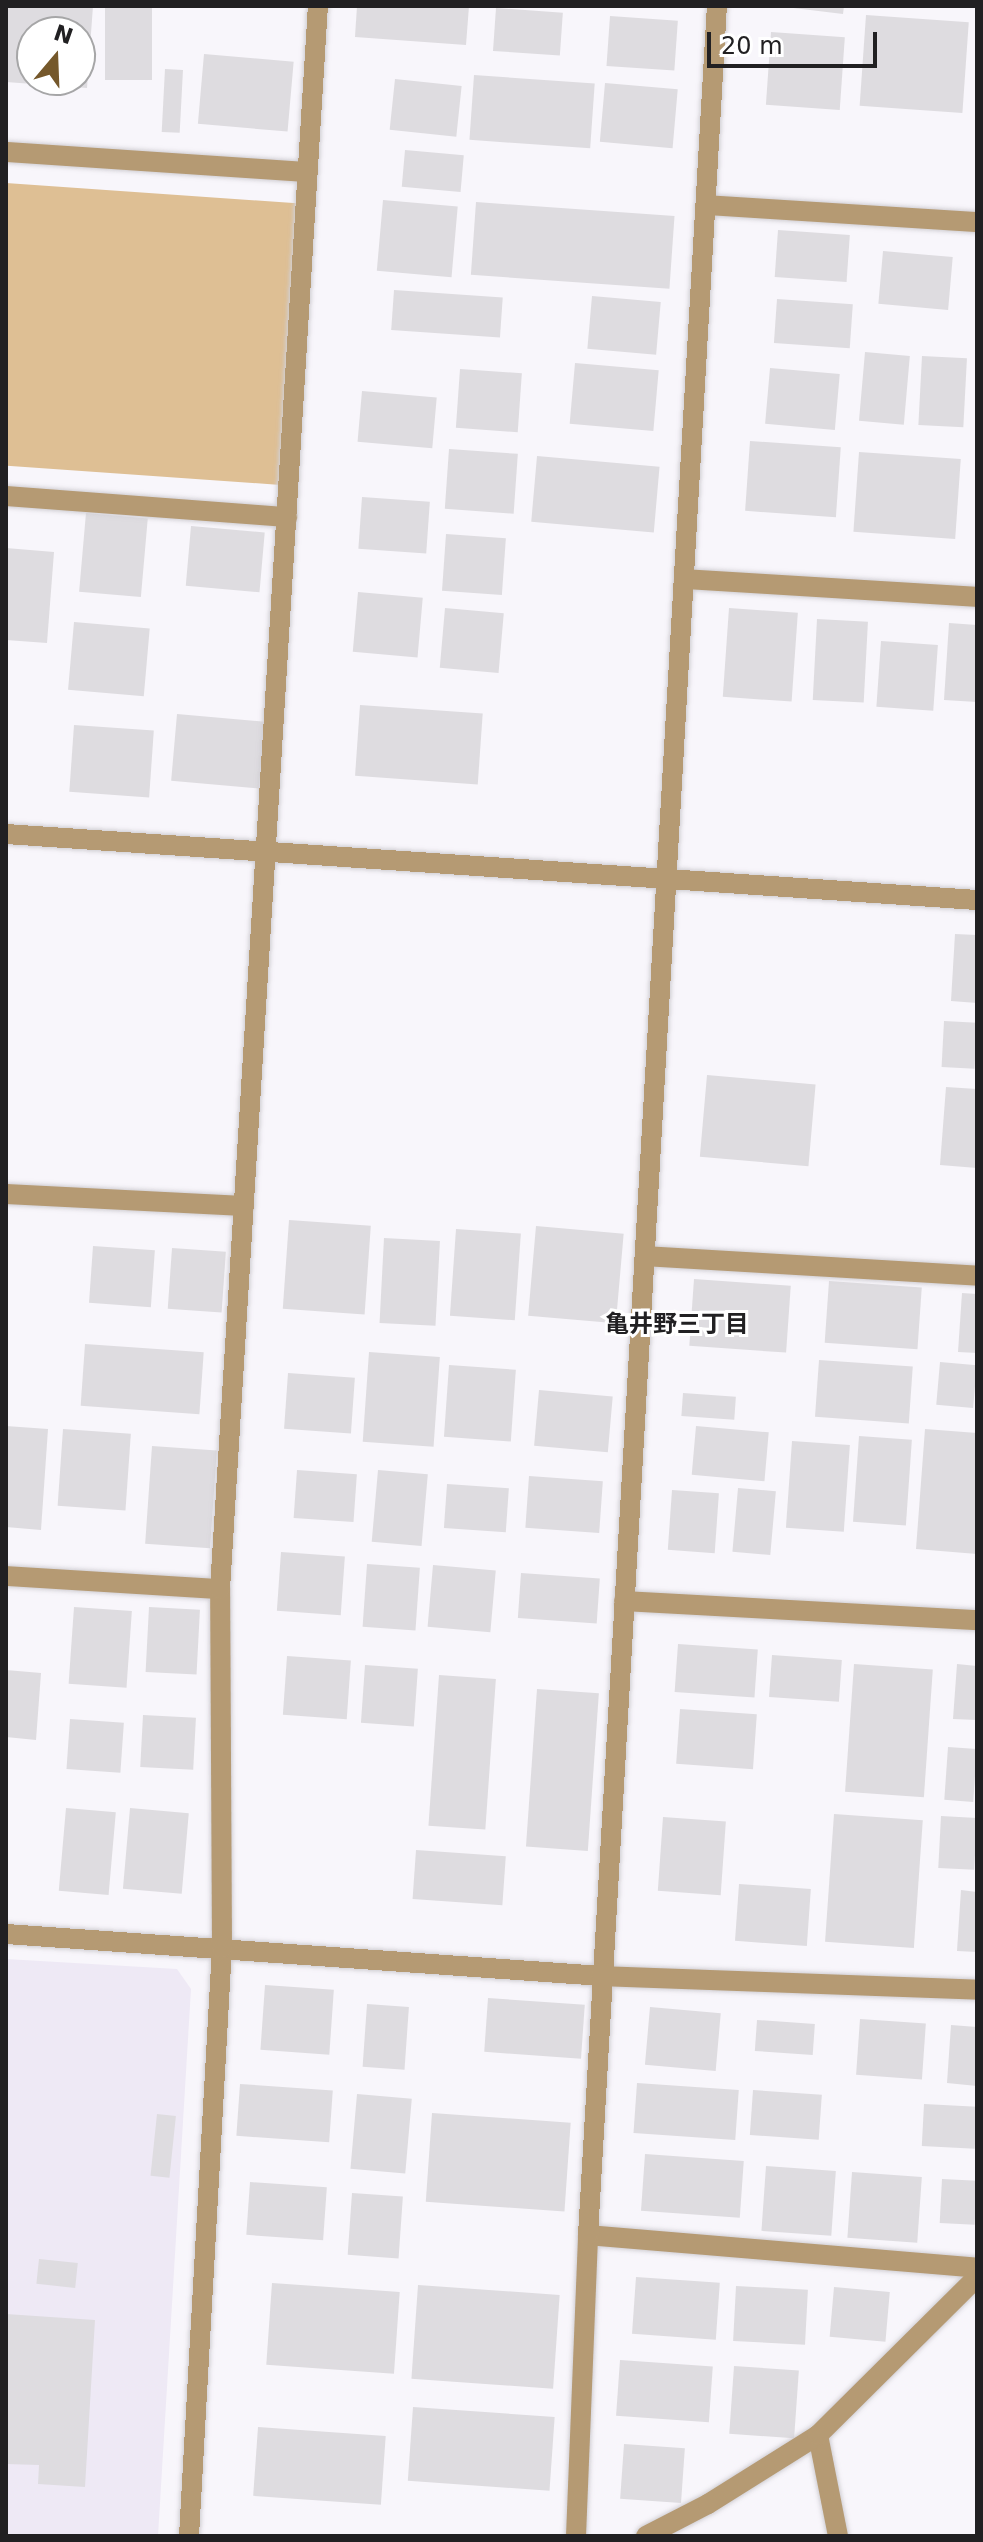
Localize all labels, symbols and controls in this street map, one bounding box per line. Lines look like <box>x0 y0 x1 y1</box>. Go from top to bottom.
north arrow <box>16 16 96 96</box>
scale bar <box>711 16 881 66</box>
text: N <box>51 20 76 50</box>
text: 20 m <box>721 32 783 60</box>
district label: 亀井野三丁目 <box>605 1311 749 1339</box>

